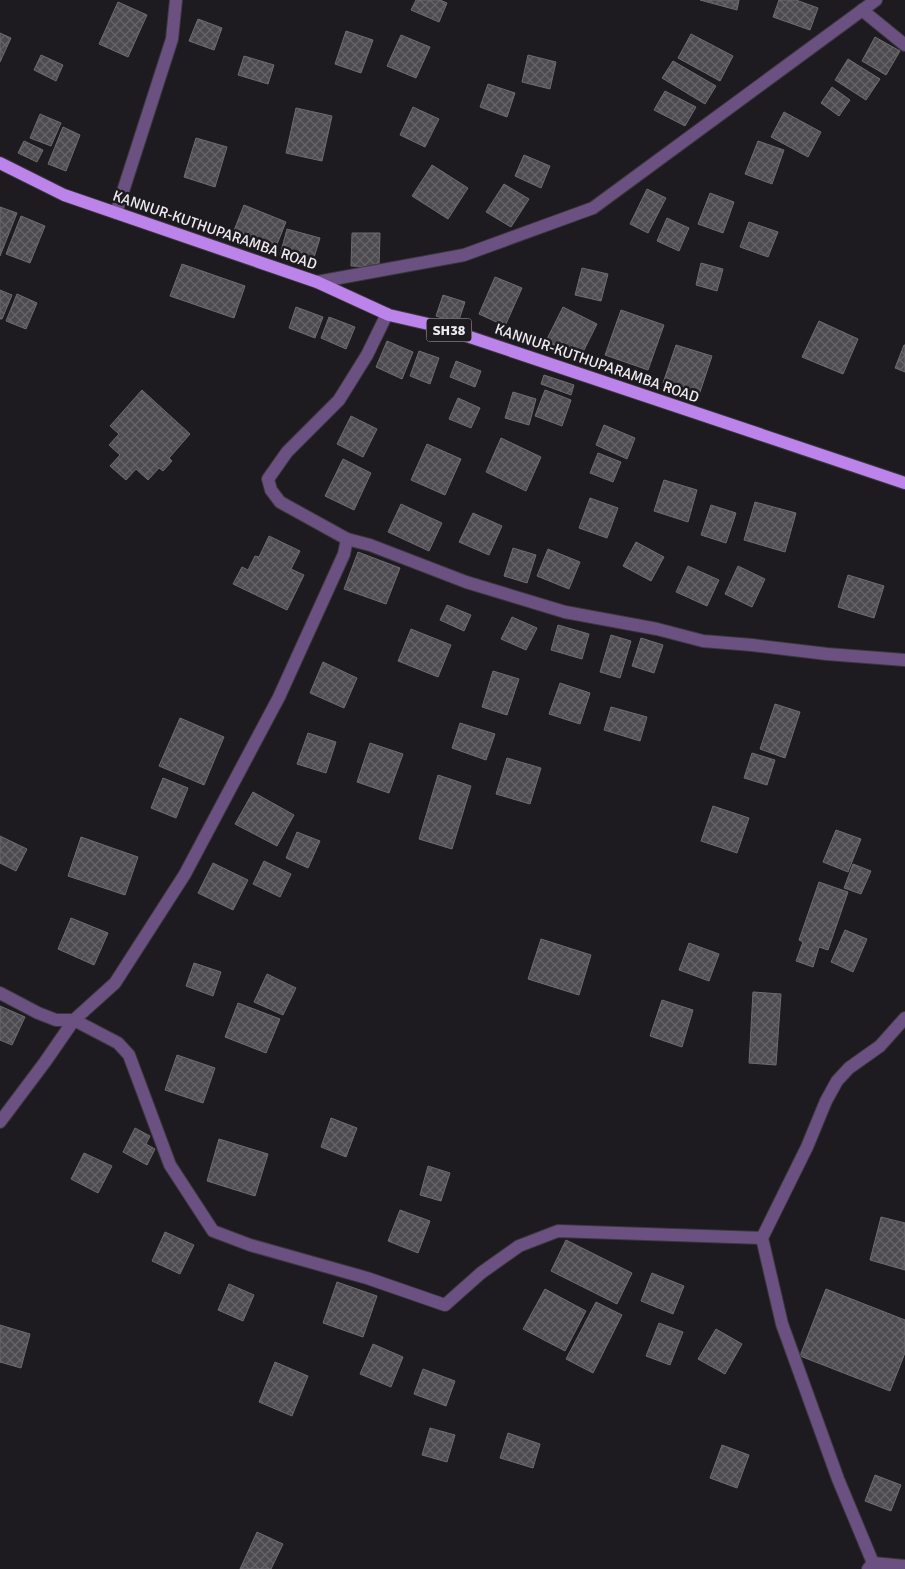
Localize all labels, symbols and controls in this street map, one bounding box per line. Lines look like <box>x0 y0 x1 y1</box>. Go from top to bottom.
street label: KANNUR-KUTHUPARAMBA ROAD <box>110 187 320 273</box>
road number: SH38 <box>426 318 472 342</box>
street label: KANNUR-KUTHUPARAMBA ROAD <box>492 320 702 406</box>

